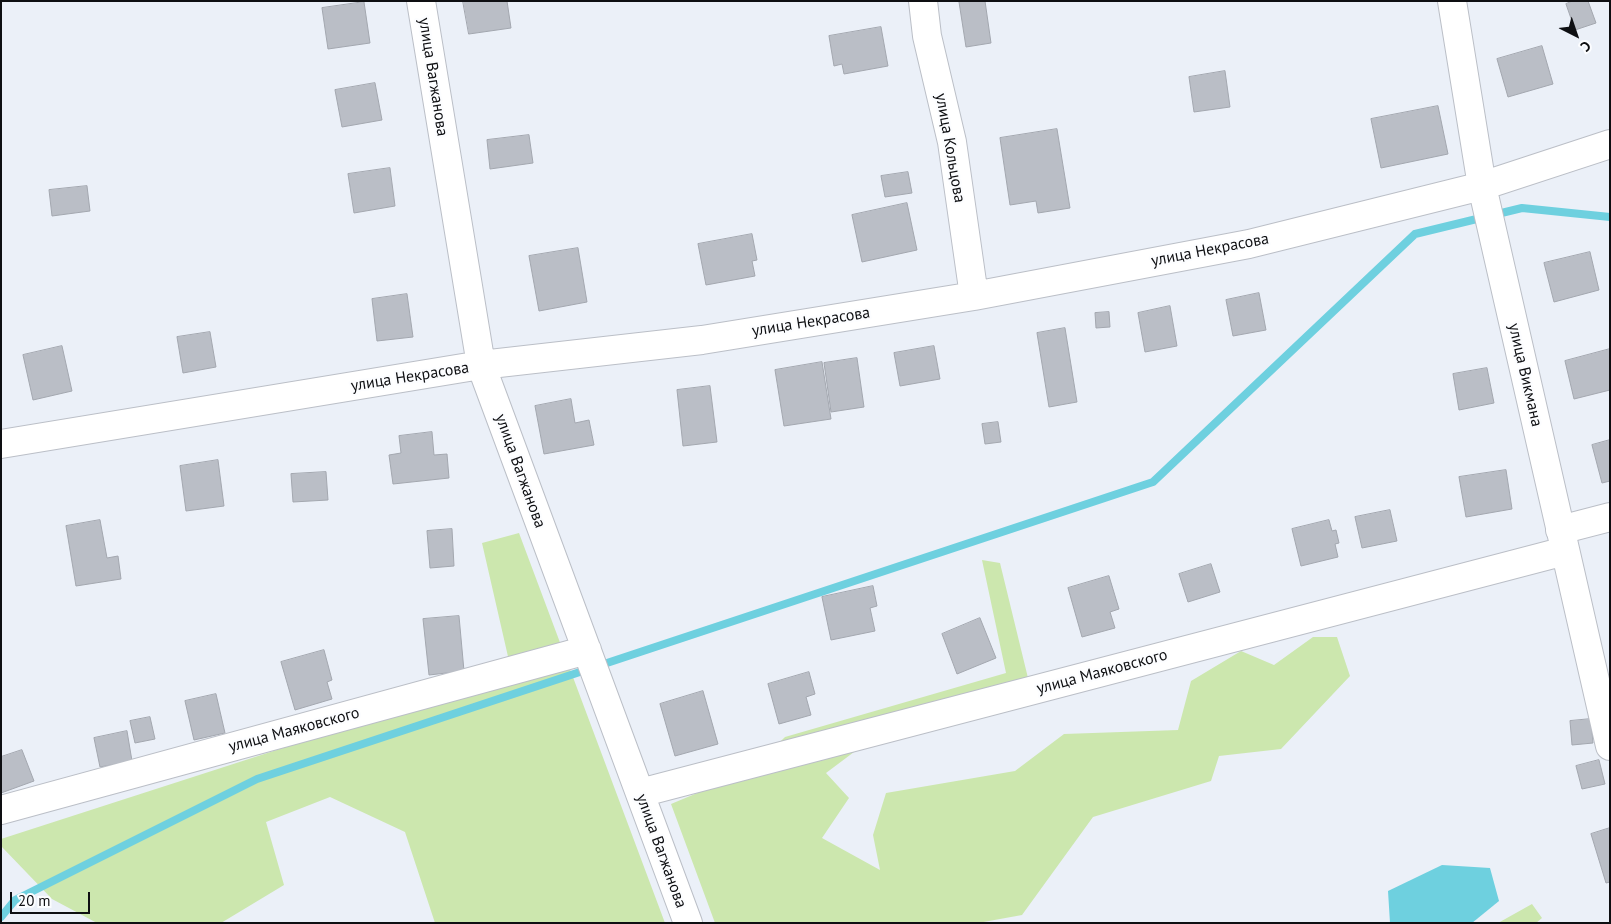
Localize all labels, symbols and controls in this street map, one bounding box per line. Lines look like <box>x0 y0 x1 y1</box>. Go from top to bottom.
north arrow <box>1551 10 1601 60</box>
street label: улица Вагжанова <box>414 16 452 138</box>
text: С <box>1577 37 1595 56</box>
street label: улица Кольцова <box>931 92 969 204</box>
street label: улица Некрасова <box>1150 229 1270 271</box>
street label: улица Некрасова <box>751 303 871 341</box>
street label: улица Викмана <box>1504 321 1546 429</box>
street label: улица Некрасова <box>350 358 470 396</box>
street label: улица Вагжанова <box>490 411 550 531</box>
street label: улица Маяковского <box>1034 645 1170 699</box>
street label: улица Маяковского <box>226 703 362 757</box>
street label: улица Вагжанова <box>631 791 691 911</box>
scale bar <box>12 882 92 914</box>
text: 20 m <box>18 891 51 910</box>

